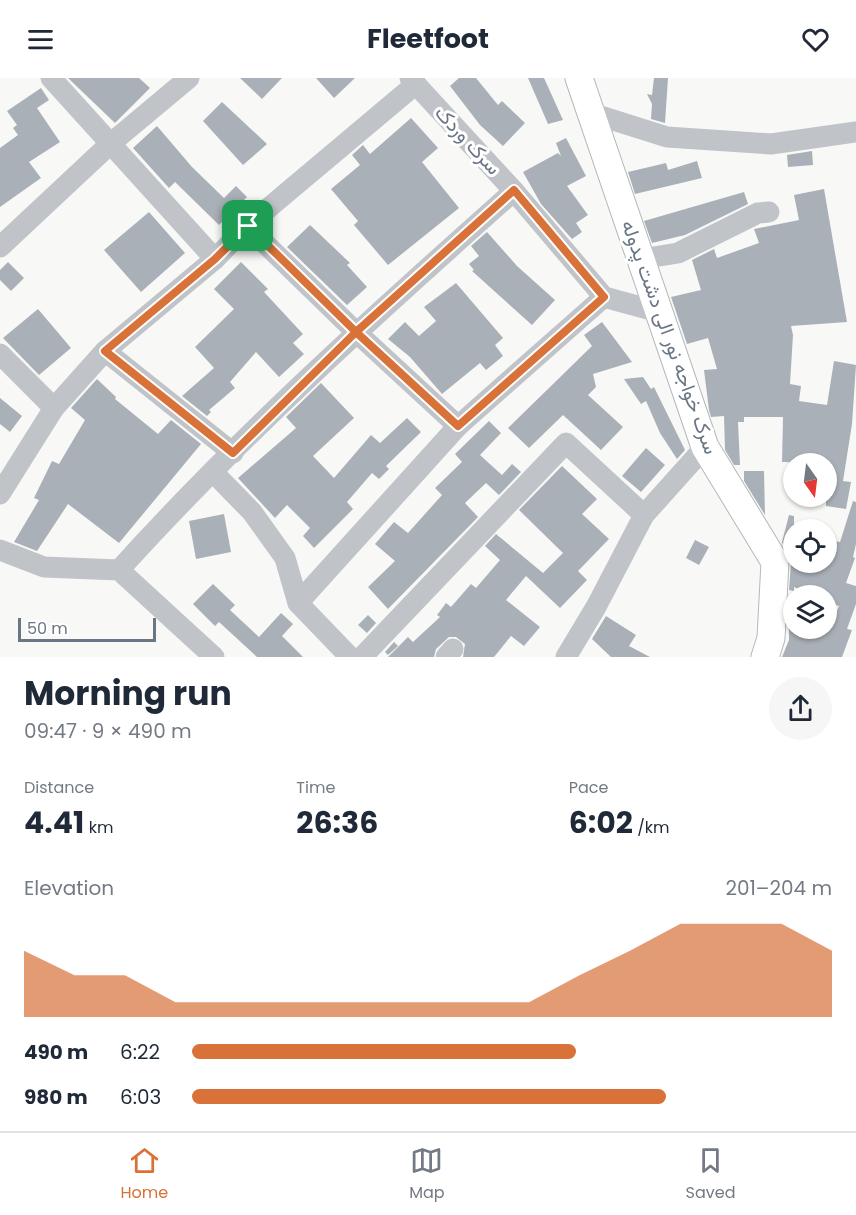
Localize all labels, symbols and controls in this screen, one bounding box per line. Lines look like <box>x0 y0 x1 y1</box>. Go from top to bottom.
text: Fleetfoot <box>367 20 489 57</box>
icon: menu <box>24 23 57 56</box>
icon: heart <box>799 23 832 56</box>
street label: سرک وردک <box>429 99 507 181</box>
pin <box>222 200 273 251</box>
icon: arrive <box>231 209 264 242</box>
street label: سرک خواجه نور الی دشت پدوله <box>615 216 725 458</box>
north arrow <box>783 453 837 507</box>
map controls <box>783 453 837 639</box>
button: locate <box>783 519 837 573</box>
button: layers <box>783 585 837 639</box>
scale bar <box>18 615 156 642</box>
text: 50 m <box>27 617 68 640</box>
text: Morning run <box>24 670 232 717</box>
button: share <box>769 677 832 740</box>
text: 09:47 · 9 × 490 m <box>24 717 192 745</box>
text: Distance <box>24 776 94 799</box>
text: Time <box>296 776 335 799</box>
text: Pace <box>569 776 608 799</box>
text: 4.41 <box>24 801 84 844</box>
text: 26:36 <box>296 801 378 844</box>
text: 6:02 <box>569 801 633 844</box>
text: km <box>84 816 113 839</box>
text: /km <box>633 816 670 839</box>
text: Elevation <box>24 874 114 902</box>
text: 201–204 m <box>725 874 832 902</box>
text: 490 m <box>24 1038 88 1066</box>
text: 6:22 <box>120 1038 160 1066</box>
text: 980 m <box>24 1083 88 1111</box>
text: 6:03 <box>120 1083 161 1111</box>
tab: Home <box>120 1144 168 1205</box>
tab: Map <box>409 1144 445 1205</box>
tab: Saved <box>686 1144 735 1205</box>

